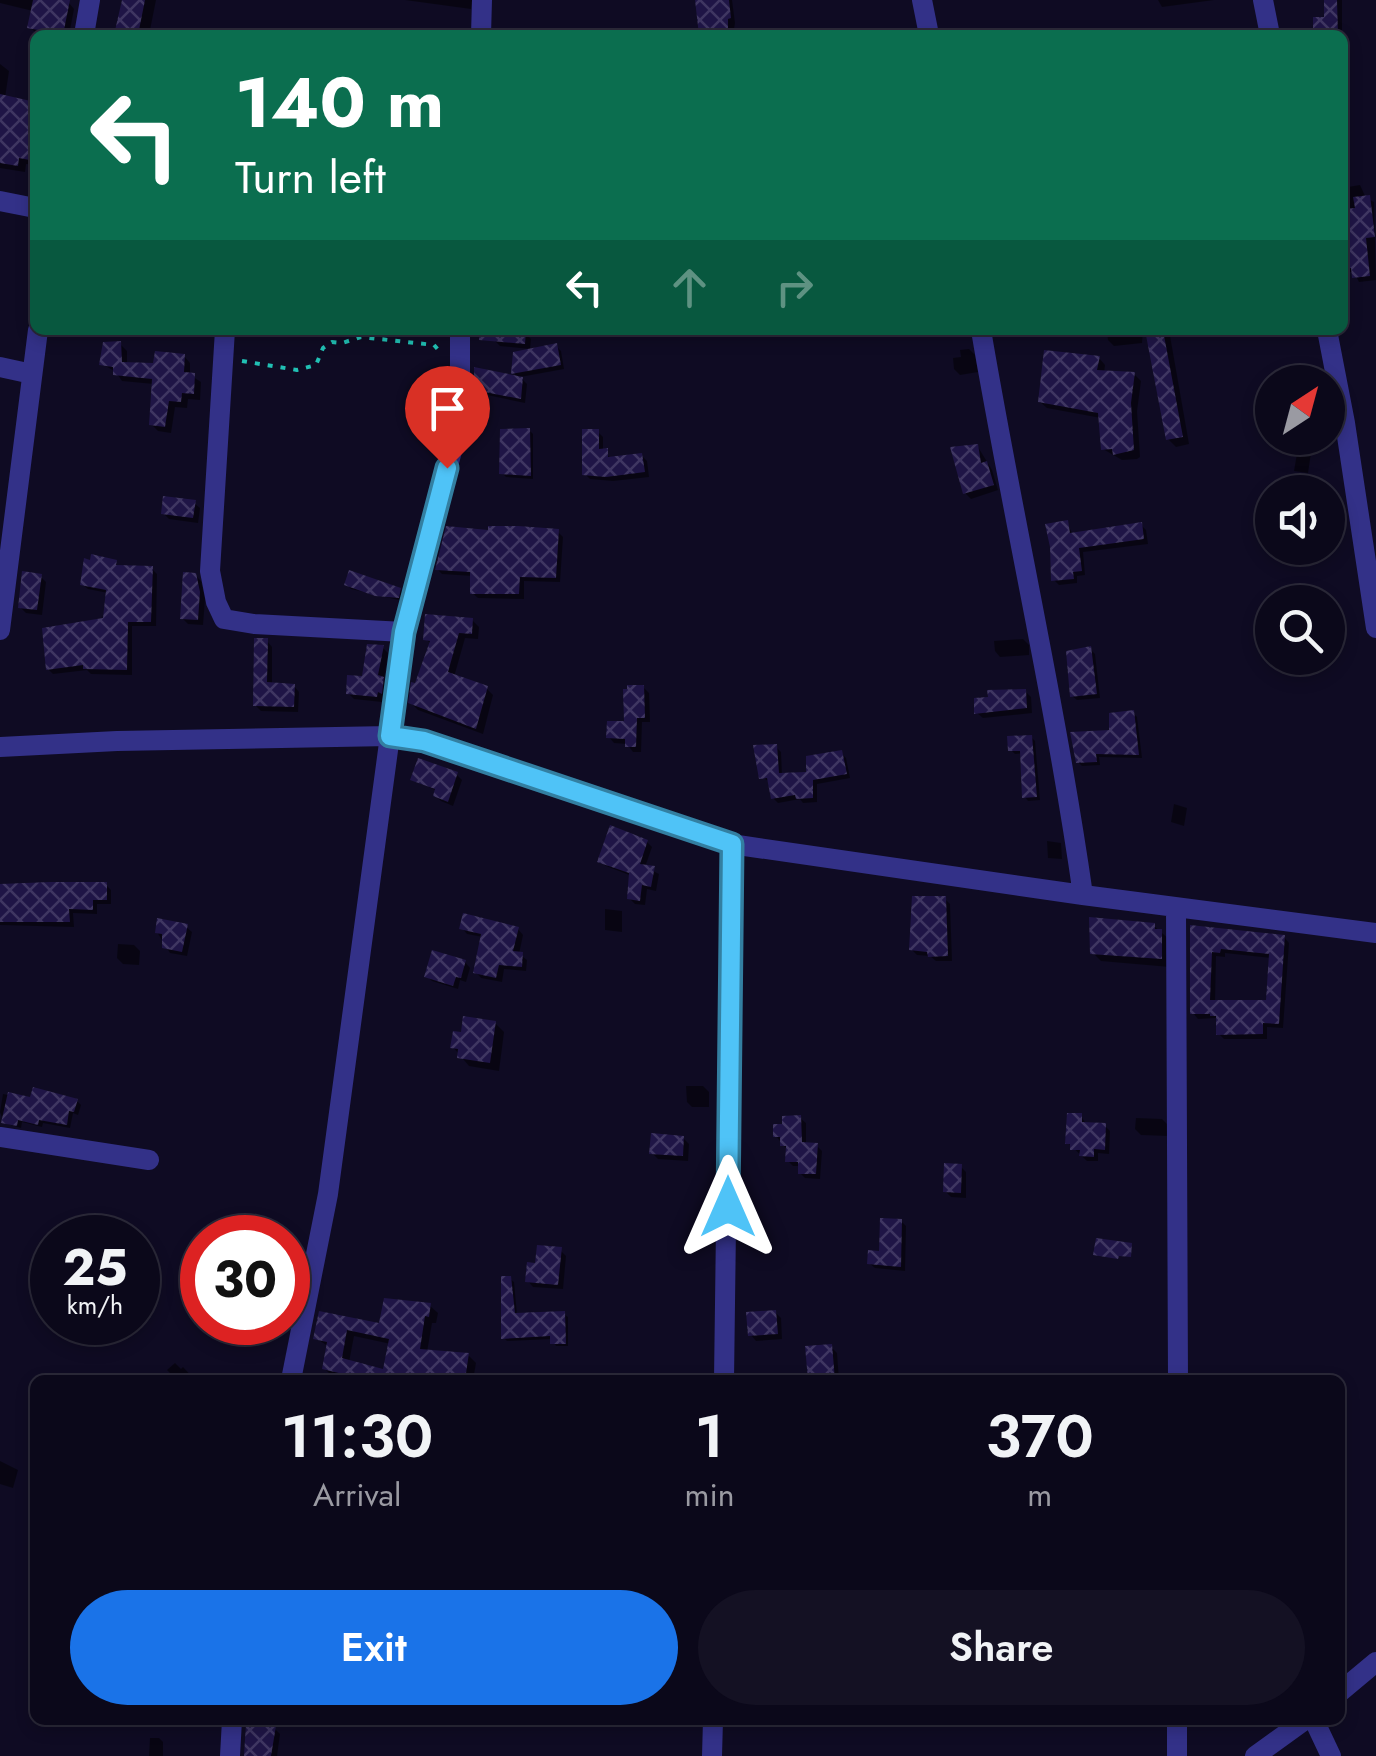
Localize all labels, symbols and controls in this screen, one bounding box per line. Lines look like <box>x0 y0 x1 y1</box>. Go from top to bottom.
text: 140 m <box>235 52 444 153</box>
icon: left <box>70 70 200 200</box>
text: Turn left <box>235 145 386 210</box>
icon: left <box>557 260 612 315</box>
icon: ahead <box>662 260 717 315</box>
icon: right <box>767 260 822 315</box>
north arrow <box>1255 365 1345 455</box>
map controls <box>1255 365 1345 675</box>
pin <box>405 366 490 469</box>
icon: arrive <box>420 381 475 436</box>
button: sound <box>1255 475 1345 565</box>
button: search <box>1255 585 1345 675</box>
position arrow <box>676 1155 780 1259</box>
speed limit sign: 30 <box>180 1215 310 1345</box>
text: 25 <box>62 1231 128 1304</box>
text: km/h <box>67 1287 123 1323</box>
text: 11:30 <box>281 1393 433 1480</box>
text: 1 <box>695 1393 724 1480</box>
text: 370 <box>986 1393 1094 1480</box>
text: Arrival <box>313 1472 401 1518</box>
text: min <box>684 1472 735 1518</box>
text: m <box>1027 1472 1052 1518</box>
button: Exit <box>70 1590 678 1705</box>
button: Share <box>698 1590 1305 1705</box>

